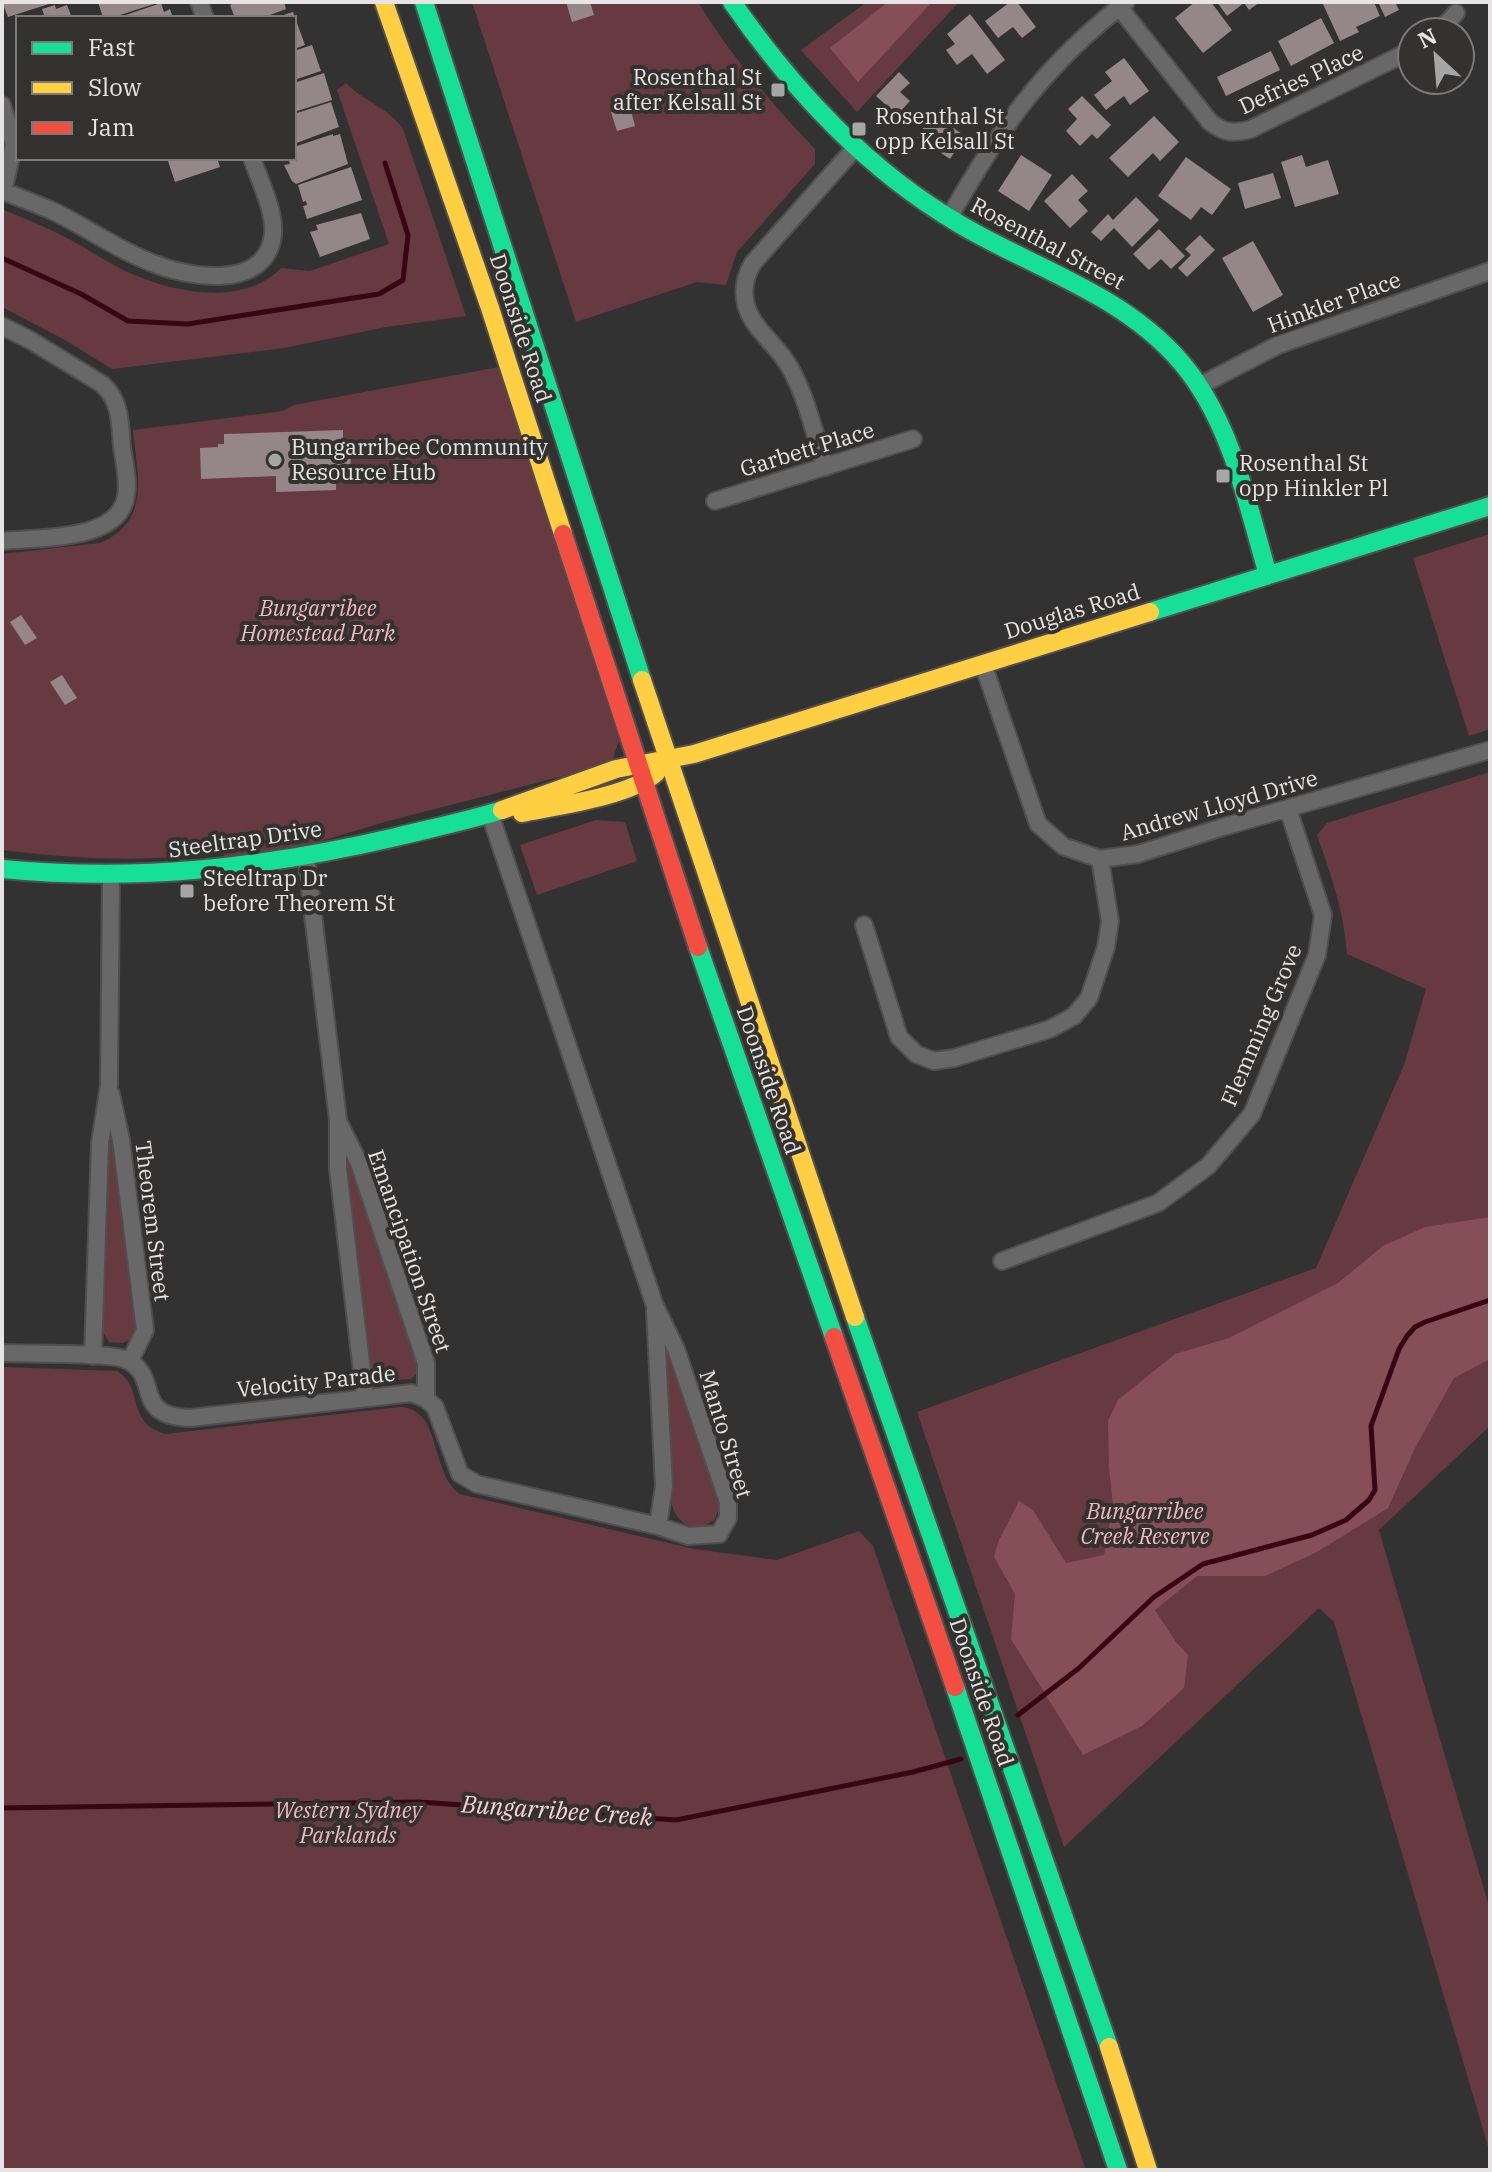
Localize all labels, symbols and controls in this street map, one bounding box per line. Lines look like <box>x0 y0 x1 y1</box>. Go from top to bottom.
legend <box>16 16 296 160</box>
north arrow <box>1396 16 1476 96</box>
text: N <box>1413 21 1441 54</box>
text: Fast <box>88 31 135 63</box>
street label: Defries Place <box>1234 37 1368 120</box>
place label: Rosenthal St after Kelsall St <box>613 62 762 116</box>
text: Slow <box>88 71 142 103</box>
marker: Rosenthal St after Kelsall St <box>769 81 787 99</box>
place label: Rosenthal St opp Kelsall St <box>875 101 1015 155</box>
text: Jam <box>88 111 135 143</box>
marker: Rosenthal St opp Kelsall St <box>850 120 868 138</box>
street label: Rosenthal Street <box>966 190 1130 295</box>
street label: Doonside Road <box>484 250 559 406</box>
street label: Hinkler Place <box>1263 264 1404 339</box>
street label: Garbett Place <box>736 414 877 483</box>
place label: Bungarribee Community Resource Hub <box>291 432 548 486</box>
place label: Rosenthal St opp Hinkler Pl <box>1239 448 1388 502</box>
marker: Bungarribee Community Resource Hub <box>266 451 284 469</box>
marker: Rosenthal St opp Hinkler Pl <box>1214 467 1232 485</box>
street label: Douglas Road <box>1000 576 1143 645</box>
park label: Bungarribee Homestead Park <box>239 593 396 647</box>
street label: Andrew Lloyd Drive <box>1117 762 1321 847</box>
street label: Steeltrap Drive <box>166 813 323 864</box>
place label: Steeltrap Dr before Theorem St <box>203 863 395 917</box>
marker: Steeltrap Dr before Theorem St <box>178 882 196 900</box>
street label: Flemming Grove <box>1213 939 1308 1110</box>
street label: Doonside Road <box>731 1002 808 1158</box>
street label: Theorem Street <box>129 1139 178 1303</box>
street label: Emancipation Street <box>362 1145 459 1356</box>
street label: Velocity Parade <box>235 1358 397 1403</box>
street label: Manto Street <box>693 1366 760 1502</box>
park label: Bungarribee Creek Reserve <box>1080 1496 1210 1550</box>
street label: Doonside Road <box>944 1614 1021 1770</box>
water label: Bungarribee Creek <box>460 1787 654 1833</box>
park label: Western Sydney Parklands <box>274 1795 424 1849</box>

